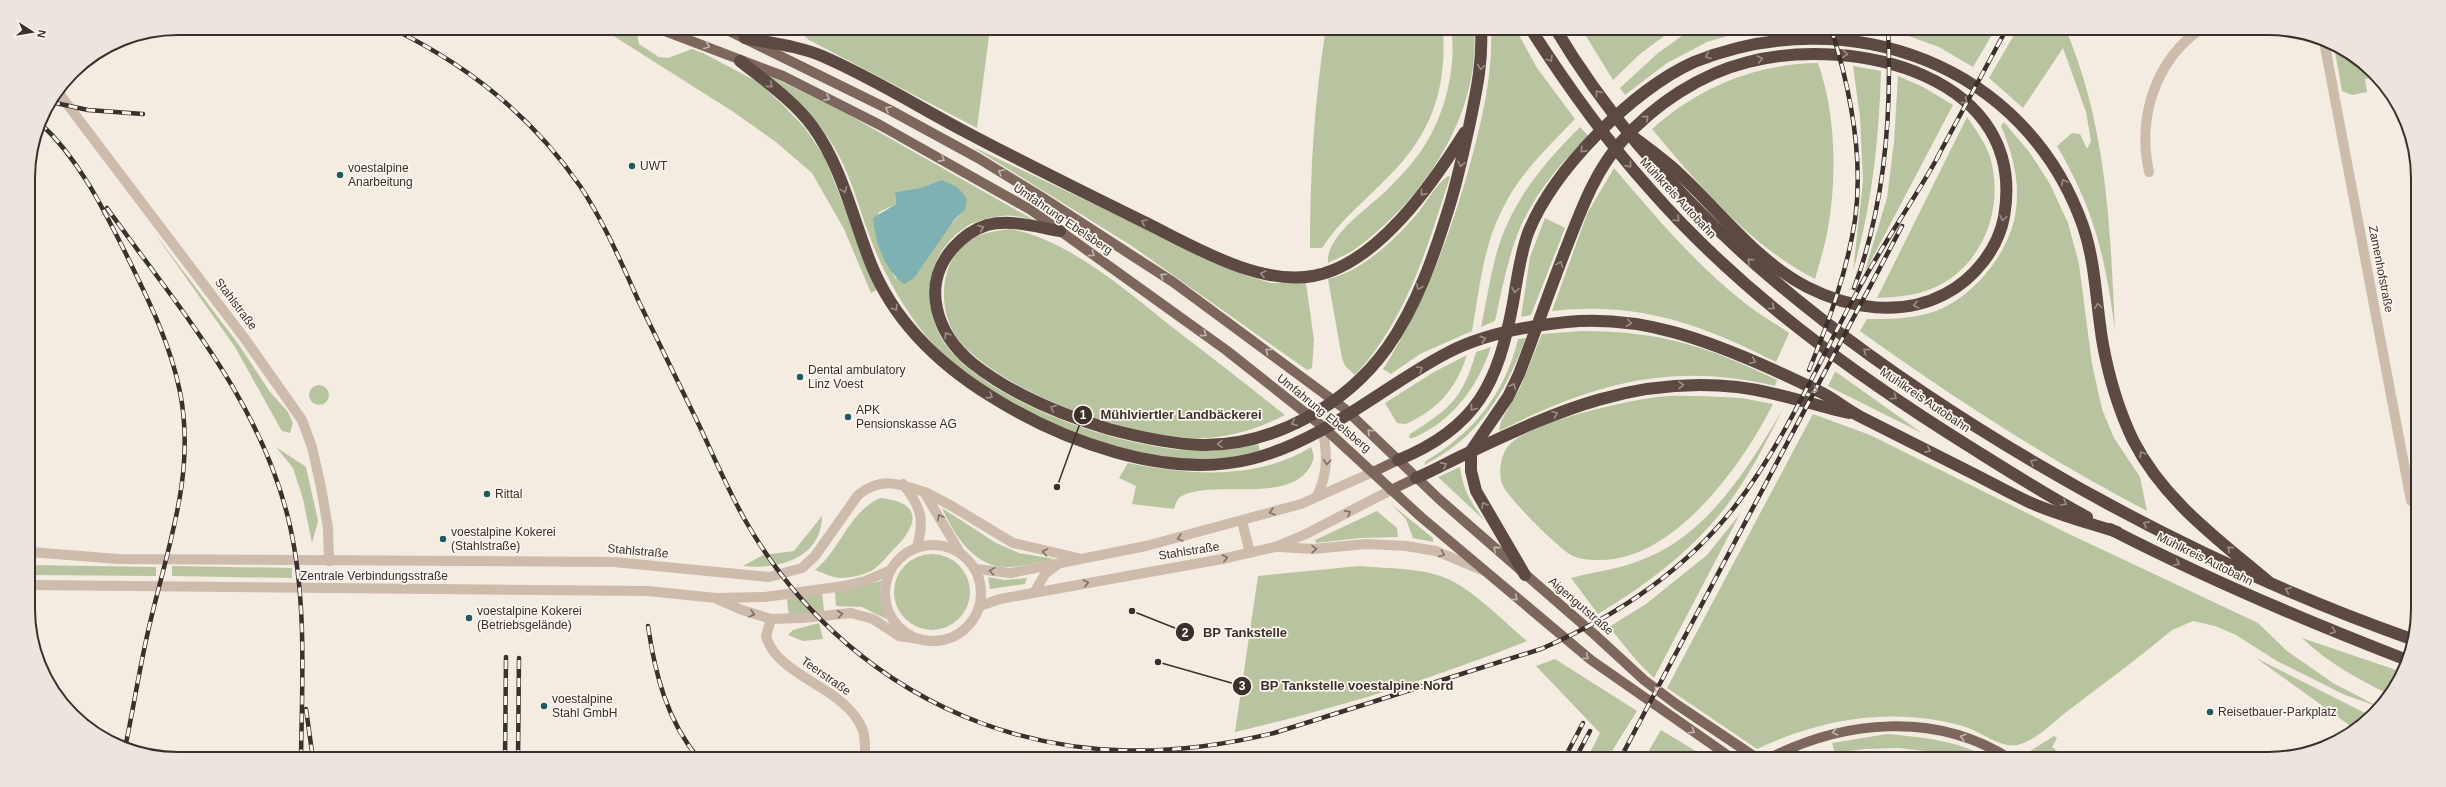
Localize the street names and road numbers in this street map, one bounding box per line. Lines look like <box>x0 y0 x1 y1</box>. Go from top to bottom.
street label: Mühlkreis Autobahn <box>1637 155 1719 241</box>
street label: Umfahrung Ebelsberg <box>1011 181 1115 257</box>
street label: Zamenhofstraße <box>2366 224 2396 314</box>
street label: Stahlstraße <box>212 275 260 333</box>
street label: Mühlkreis Autobahn <box>1877 365 1973 435</box>
street label: Umfahrung Ebelsberg <box>1274 371 1374 455</box>
street label: Mühlkreis Autobahn <box>2155 530 2255 588</box>
street label: Stahlstraße <box>1158 539 1221 563</box>
street label: Stahlstraße <box>607 541 669 561</box>
street label: Zentrale Verbindungsstraße <box>300 569 448 583</box>
street label: Aigengutstraße <box>1546 574 1617 638</box>
street label: Teerstraße <box>798 654 854 698</box>

